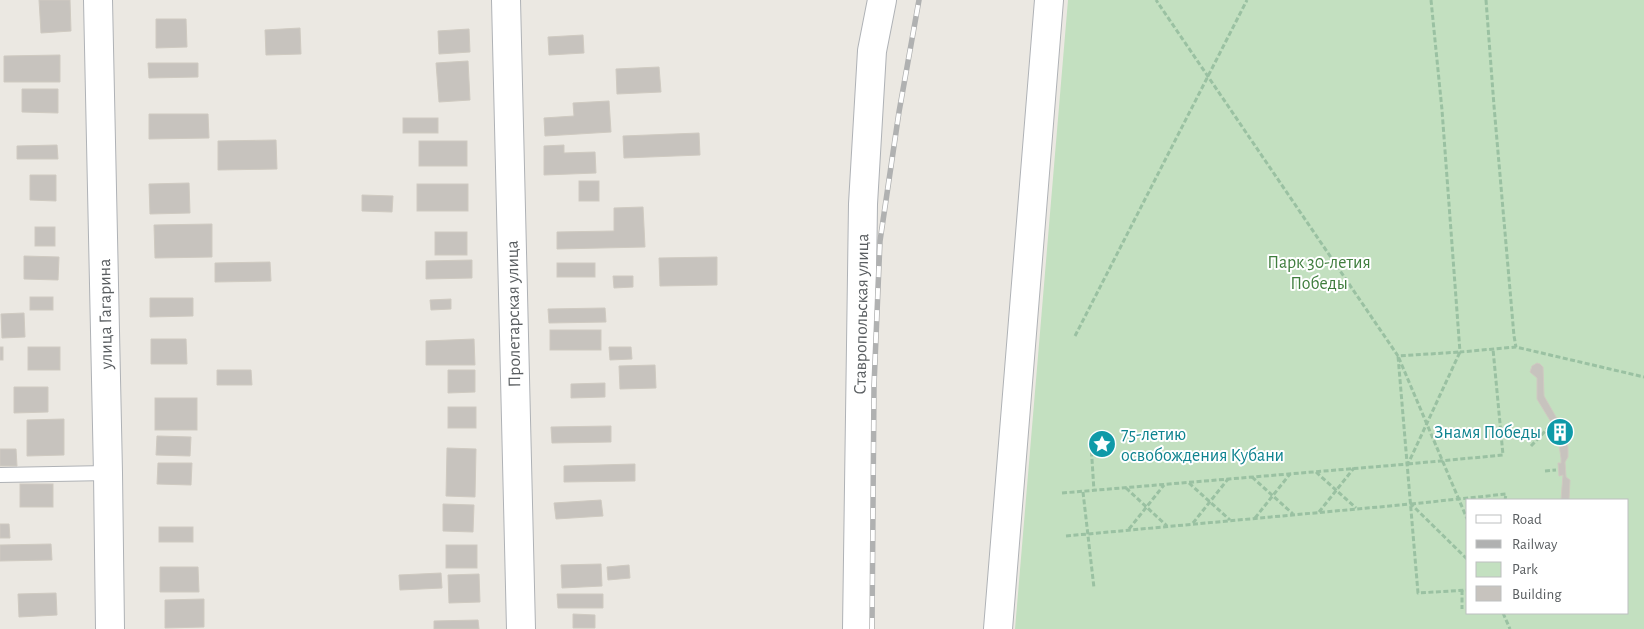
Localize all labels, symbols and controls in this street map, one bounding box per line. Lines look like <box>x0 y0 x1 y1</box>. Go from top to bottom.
street label: Ставропольская улица <box>852 233 872 395</box>
street label: Пролетарская улица <box>504 240 524 388</box>
park label: Парк 30-летия Победы <box>1267 254 1371 293</box>
street label: улица Гагарина <box>96 258 116 370</box>
building icon: Знамя Победы <box>1545 417 1575 447</box>
place label: Знамя Победы <box>1434 423 1541 442</box>
place label: 75-летию освобождения Кубани <box>1121 426 1284 465</box>
place icon: 75-летию освобождения Кубани <box>1087 429 1117 459</box>
legend <box>1466 499 1629 614</box>
text: Road <box>1512 512 1542 527</box>
text: Railway <box>1512 537 1558 552</box>
text: Park <box>1512 562 1538 577</box>
text: Building <box>1512 587 1562 602</box>

